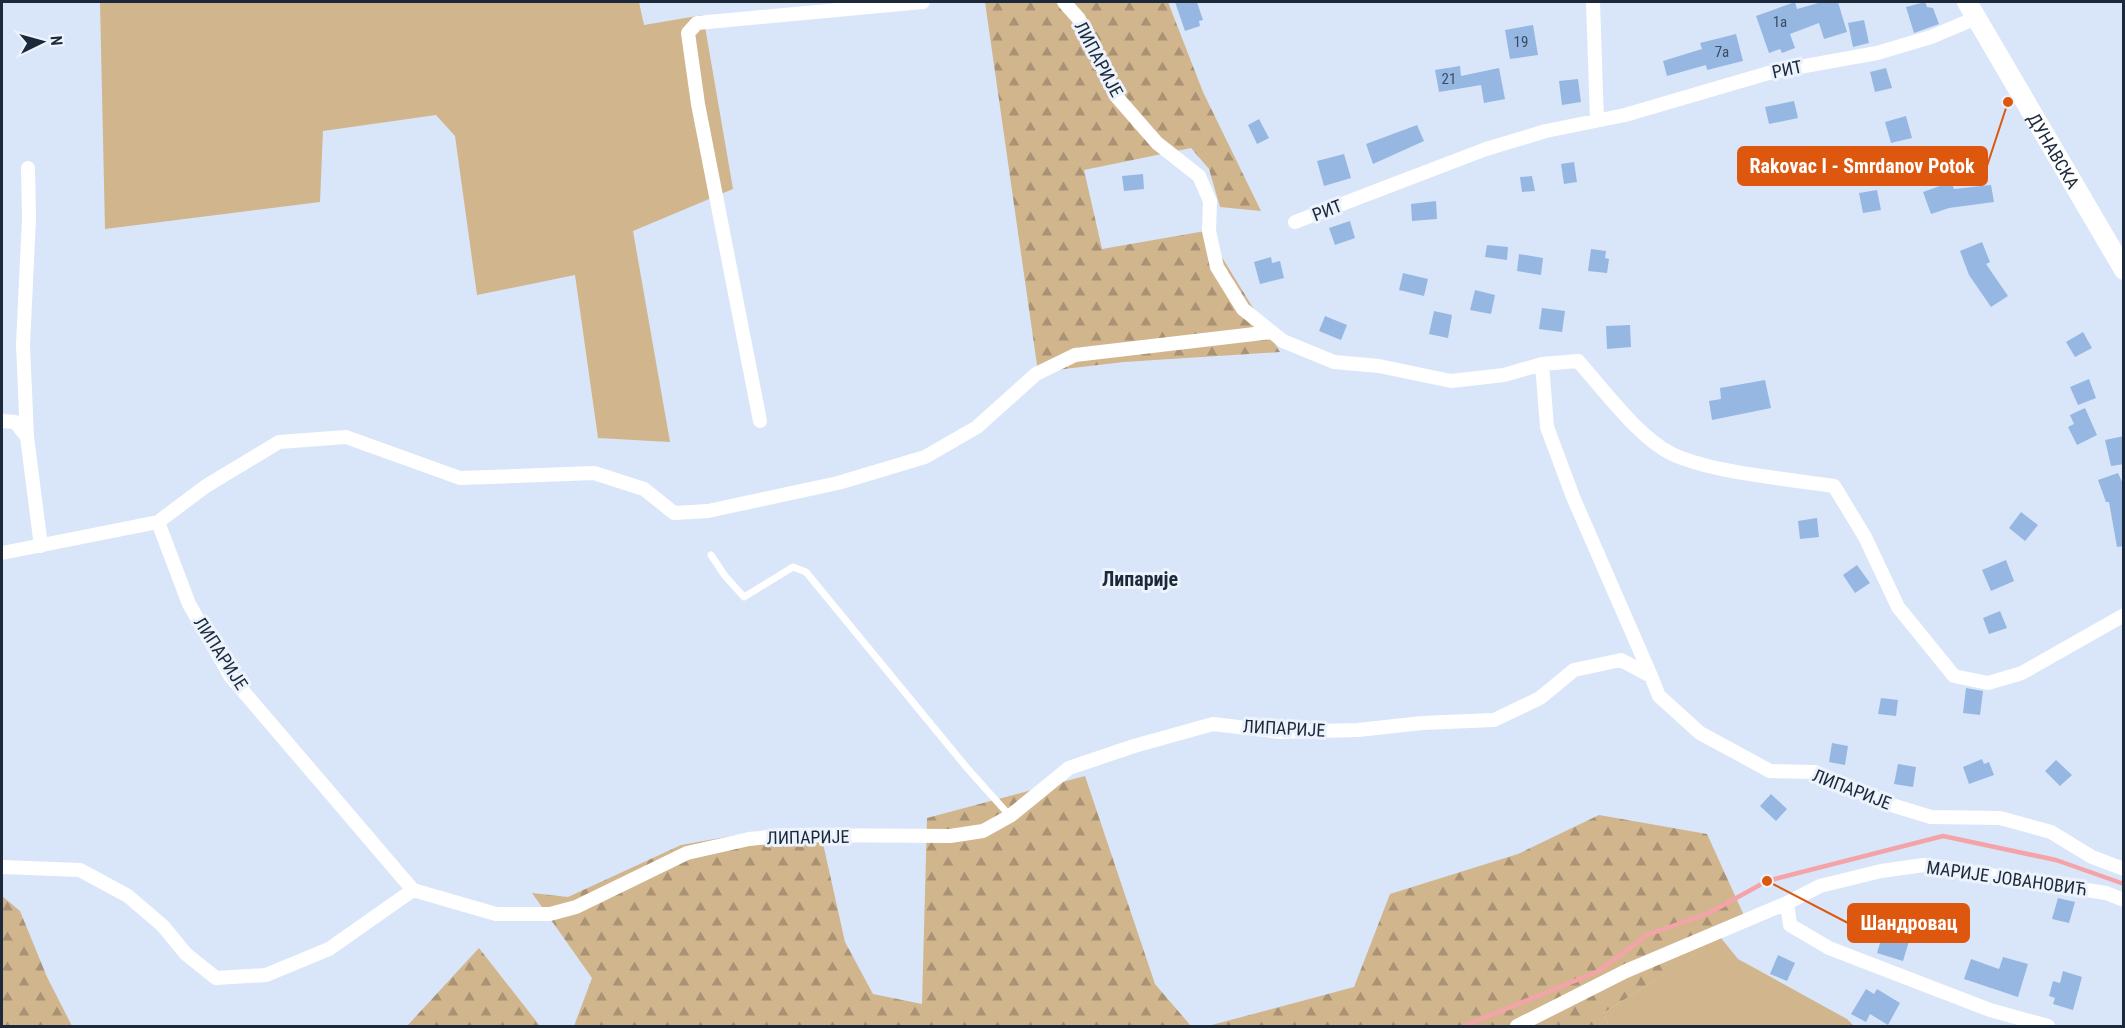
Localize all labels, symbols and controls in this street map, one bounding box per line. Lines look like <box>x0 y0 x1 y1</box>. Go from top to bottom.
north arrow <box>12 12 72 72</box>
house number: 1a <box>1773 13 1787 31</box>
street label: ЛИПАРИЈЕ <box>1070 18 1128 100</box>
house number: 19 <box>1514 33 1528 51</box>
text: N <box>47 35 66 46</box>
house number: 7a <box>1715 43 1729 61</box>
street label: РИТ <box>1770 56 1804 82</box>
house number: 21 <box>1442 70 1456 88</box>
street label: ДУНАВСКА <box>2024 109 2085 192</box>
callout: Rakovac I - Smrdanov Potok <box>1738 147 1987 185</box>
text: Rakovac I - Smrdanov Potok <box>1750 154 1975 178</box>
street label: РИТ <box>1309 195 1345 225</box>
district label: Липарије <box>1102 567 1178 591</box>
street label: ЛИПАРИЈЕ <box>190 613 252 693</box>
street label: ЛИПАРИЈЕ <box>1242 715 1326 741</box>
street label: ЛИПАРИЈЕ <box>1810 764 1894 814</box>
street label: ЛИПАРИЈЕ <box>767 826 850 848</box>
street label: МАРИЈЕ ЈОВАНОВИЋ <box>1925 856 2089 900</box>
callout: Шандровац <box>1848 904 1969 942</box>
text: Шандровац <box>1860 911 1958 935</box>

